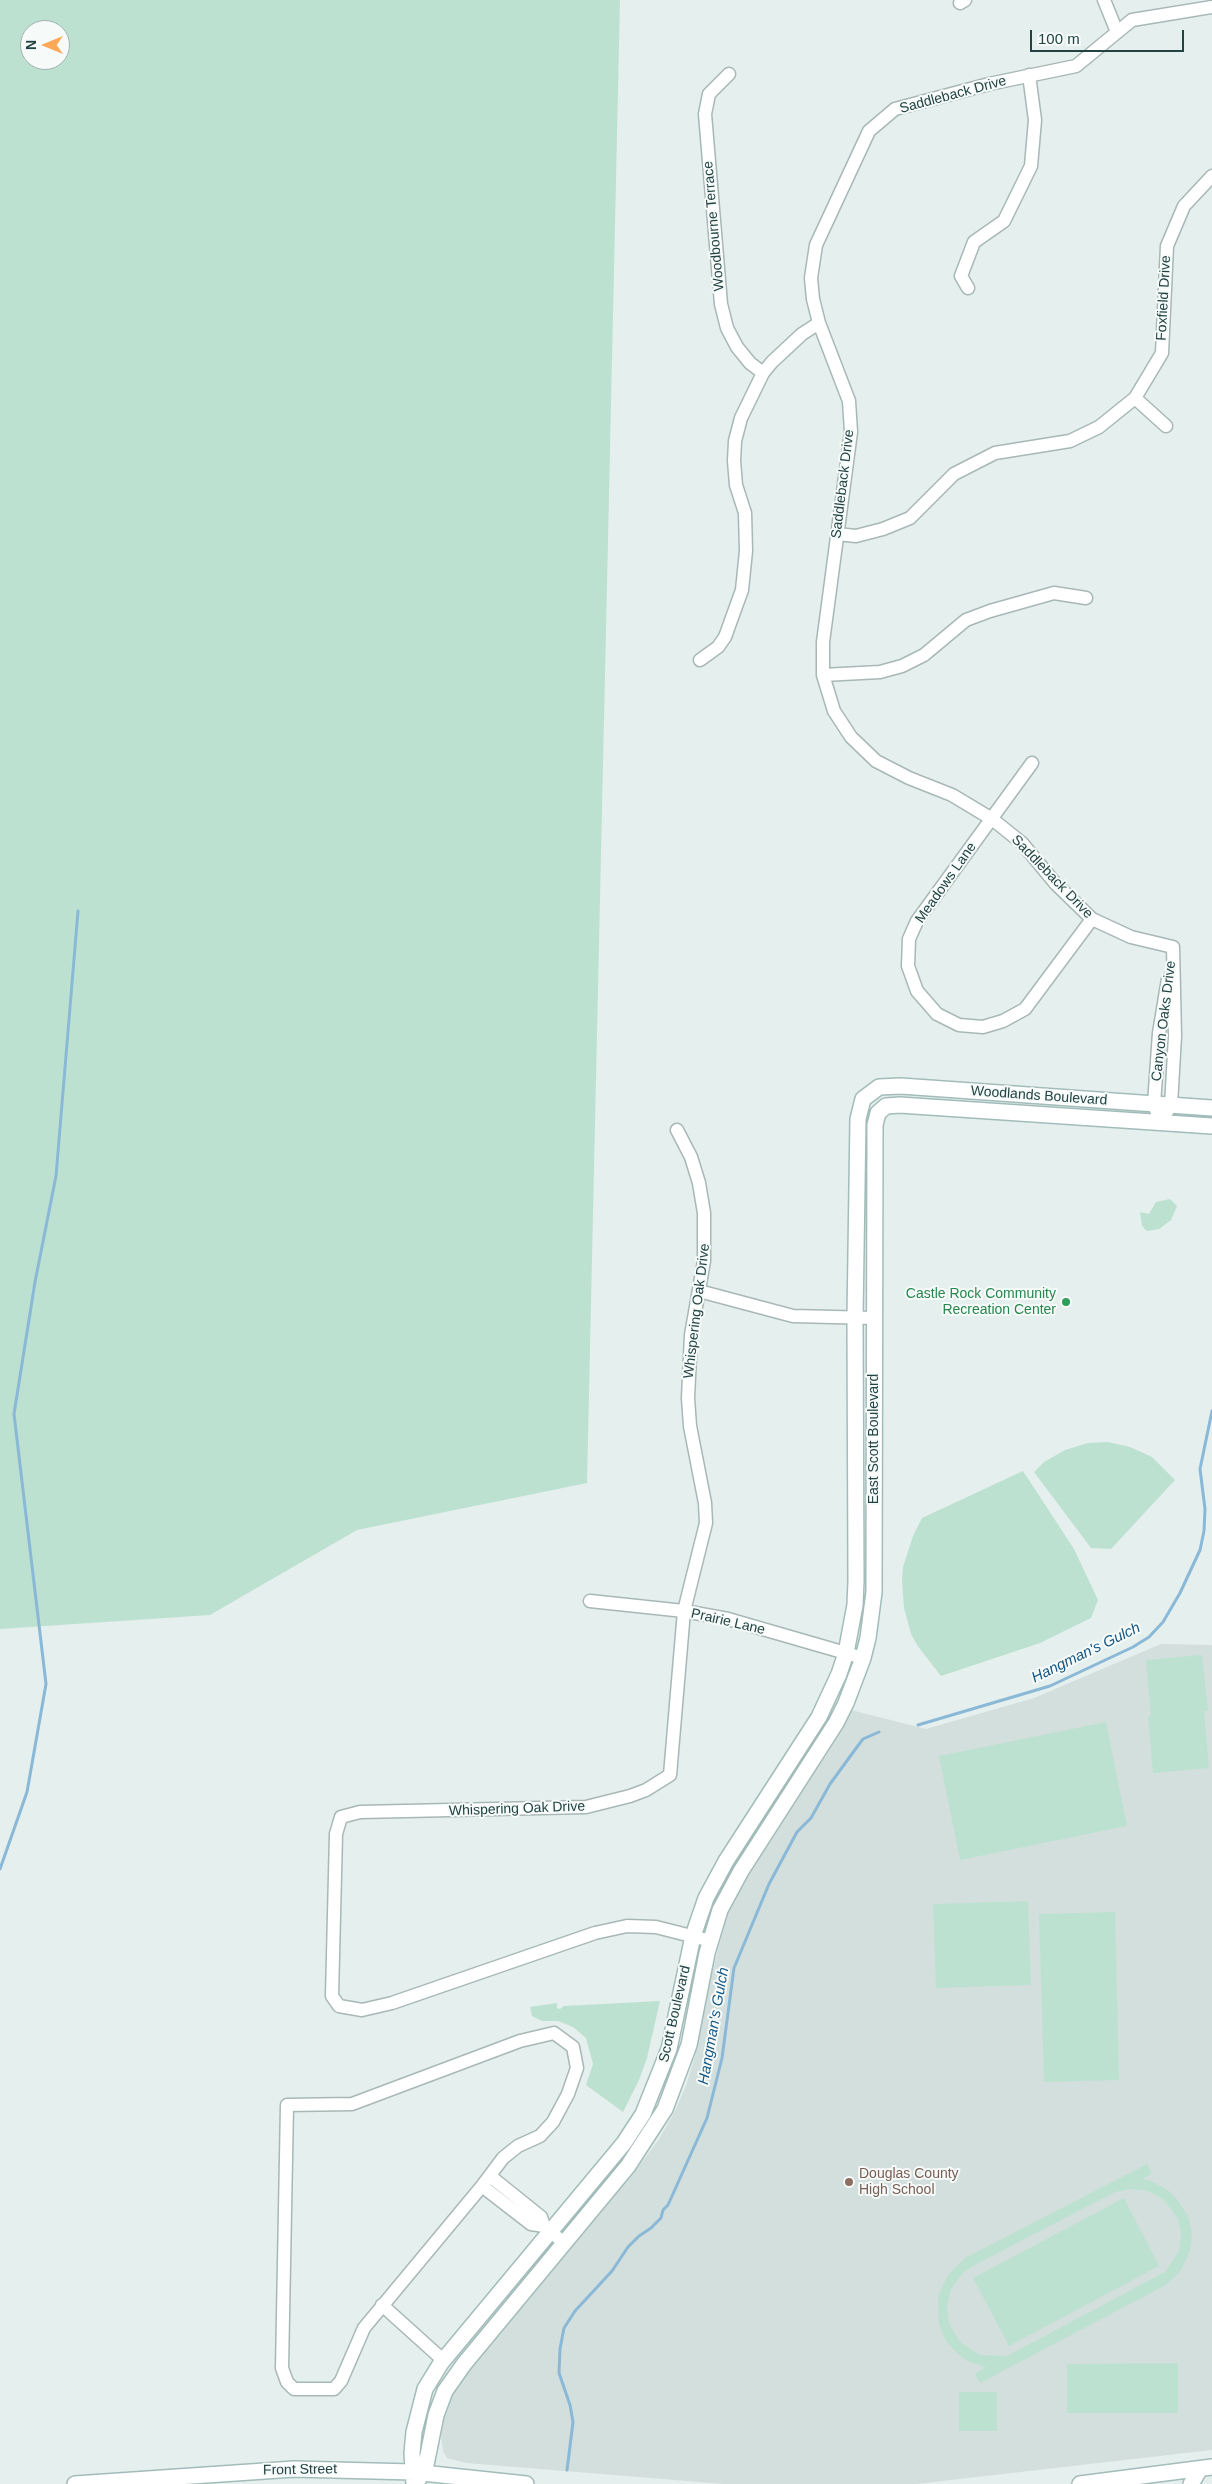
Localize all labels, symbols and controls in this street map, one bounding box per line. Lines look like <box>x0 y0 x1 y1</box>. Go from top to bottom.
north arrow <box>20 20 70 70</box>
scale bar <box>1032 20 1186 52</box>
text: 100 m <box>1038 30 1080 47</box>
text: N <box>23 40 39 50</box>
street label: Saddleback Drive <box>898 73 1008 117</box>
street label: Woodbourne Terrace <box>700 160 728 292</box>
street label: Foxfield Drive <box>1153 255 1175 341</box>
street label: Saddleback Drive <box>828 429 858 539</box>
street label: Saddleback Drive <box>1008 832 1096 922</box>
street label: Meadows Lane <box>912 839 980 927</box>
street label: Canyon Oaks Drive <box>1148 960 1180 1082</box>
street label: Woodlands Boulevard <box>970 1083 1108 1109</box>
street label: Whispering Oak Drive <box>680 1242 714 1380</box>
place label: Castle Rock Community Recreation Center <box>906 1286 1056 1318</box>
marker: Castle Rock Community Recreation Center <box>1060 1296 1072 1308</box>
street label: East Scott Boulevard <box>866 1374 882 1504</box>
street label: Prairie Lane <box>689 1605 767 1639</box>
water label: Hangman's Gulch <box>1029 1619 1143 1687</box>
street label: Whispering Oak Drive <box>449 1798 585 1820</box>
street label: Scott Boulevard <box>656 1964 694 2064</box>
water label: Hangman's Gulch <box>695 1966 733 2086</box>
place label: Douglas County High School <box>859 2166 959 2198</box>
marker: Douglas County High School <box>843 2176 855 2188</box>
street label: Front Street <box>263 2461 337 2479</box>

